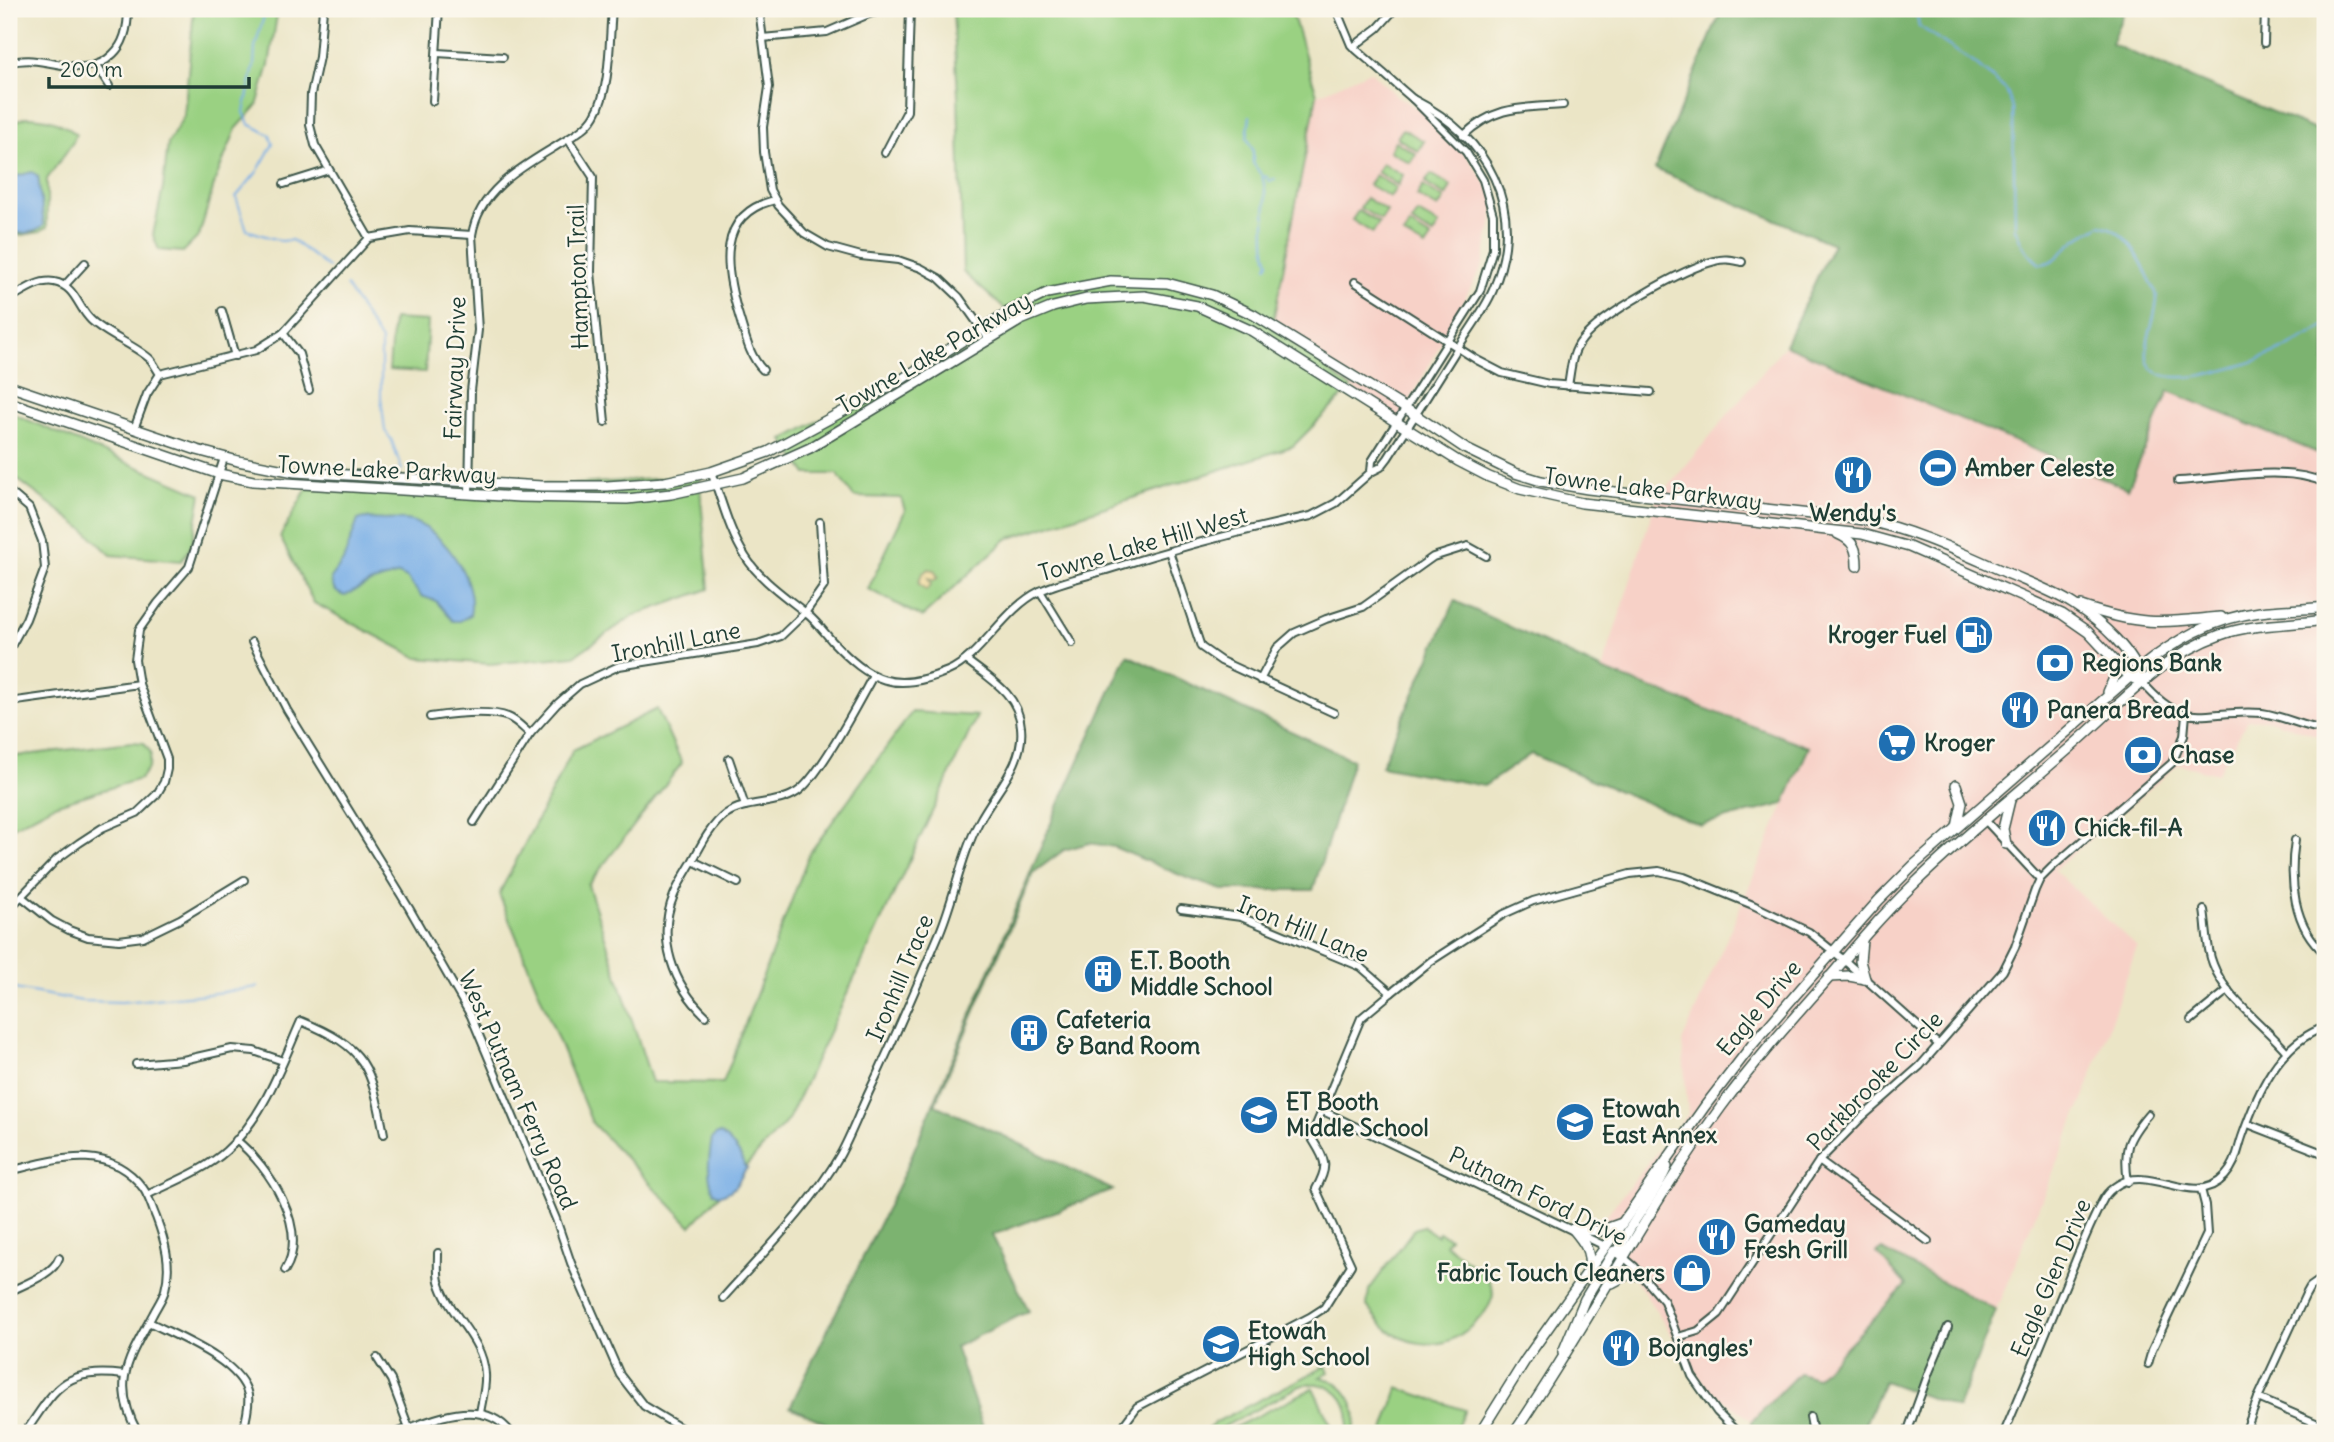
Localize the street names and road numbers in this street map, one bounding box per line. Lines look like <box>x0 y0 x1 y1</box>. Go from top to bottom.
street label: Hampton Trail <box>560 204 595 350</box>
street label: Towne Lake Parkway <box>832 285 1036 420</box>
street label: Fairway Drive <box>438 296 471 440</box>
street label: Towne Lake Parkway <box>277 449 497 490</box>
street label: Towne Lake Parkway <box>1542 461 1764 516</box>
street label: Towne Lake Hill West <box>1035 500 1251 587</box>
street label: Ironhill Lane <box>609 615 743 668</box>
street label: Iron Hill Lane <box>1233 889 1373 968</box>
street label: Ironhill Trace <box>860 910 939 1046</box>
street label: Eagle Drive <box>1710 954 1807 1062</box>
street label: West Putnam Ferry Road <box>453 966 584 1214</box>
street label: Parkbrooke Circle <box>1801 1005 1949 1157</box>
street label: Putnam Ford Drive <box>1444 1140 1632 1251</box>
street label: Eagle Glen Drive <box>2004 1194 2097 1361</box>

